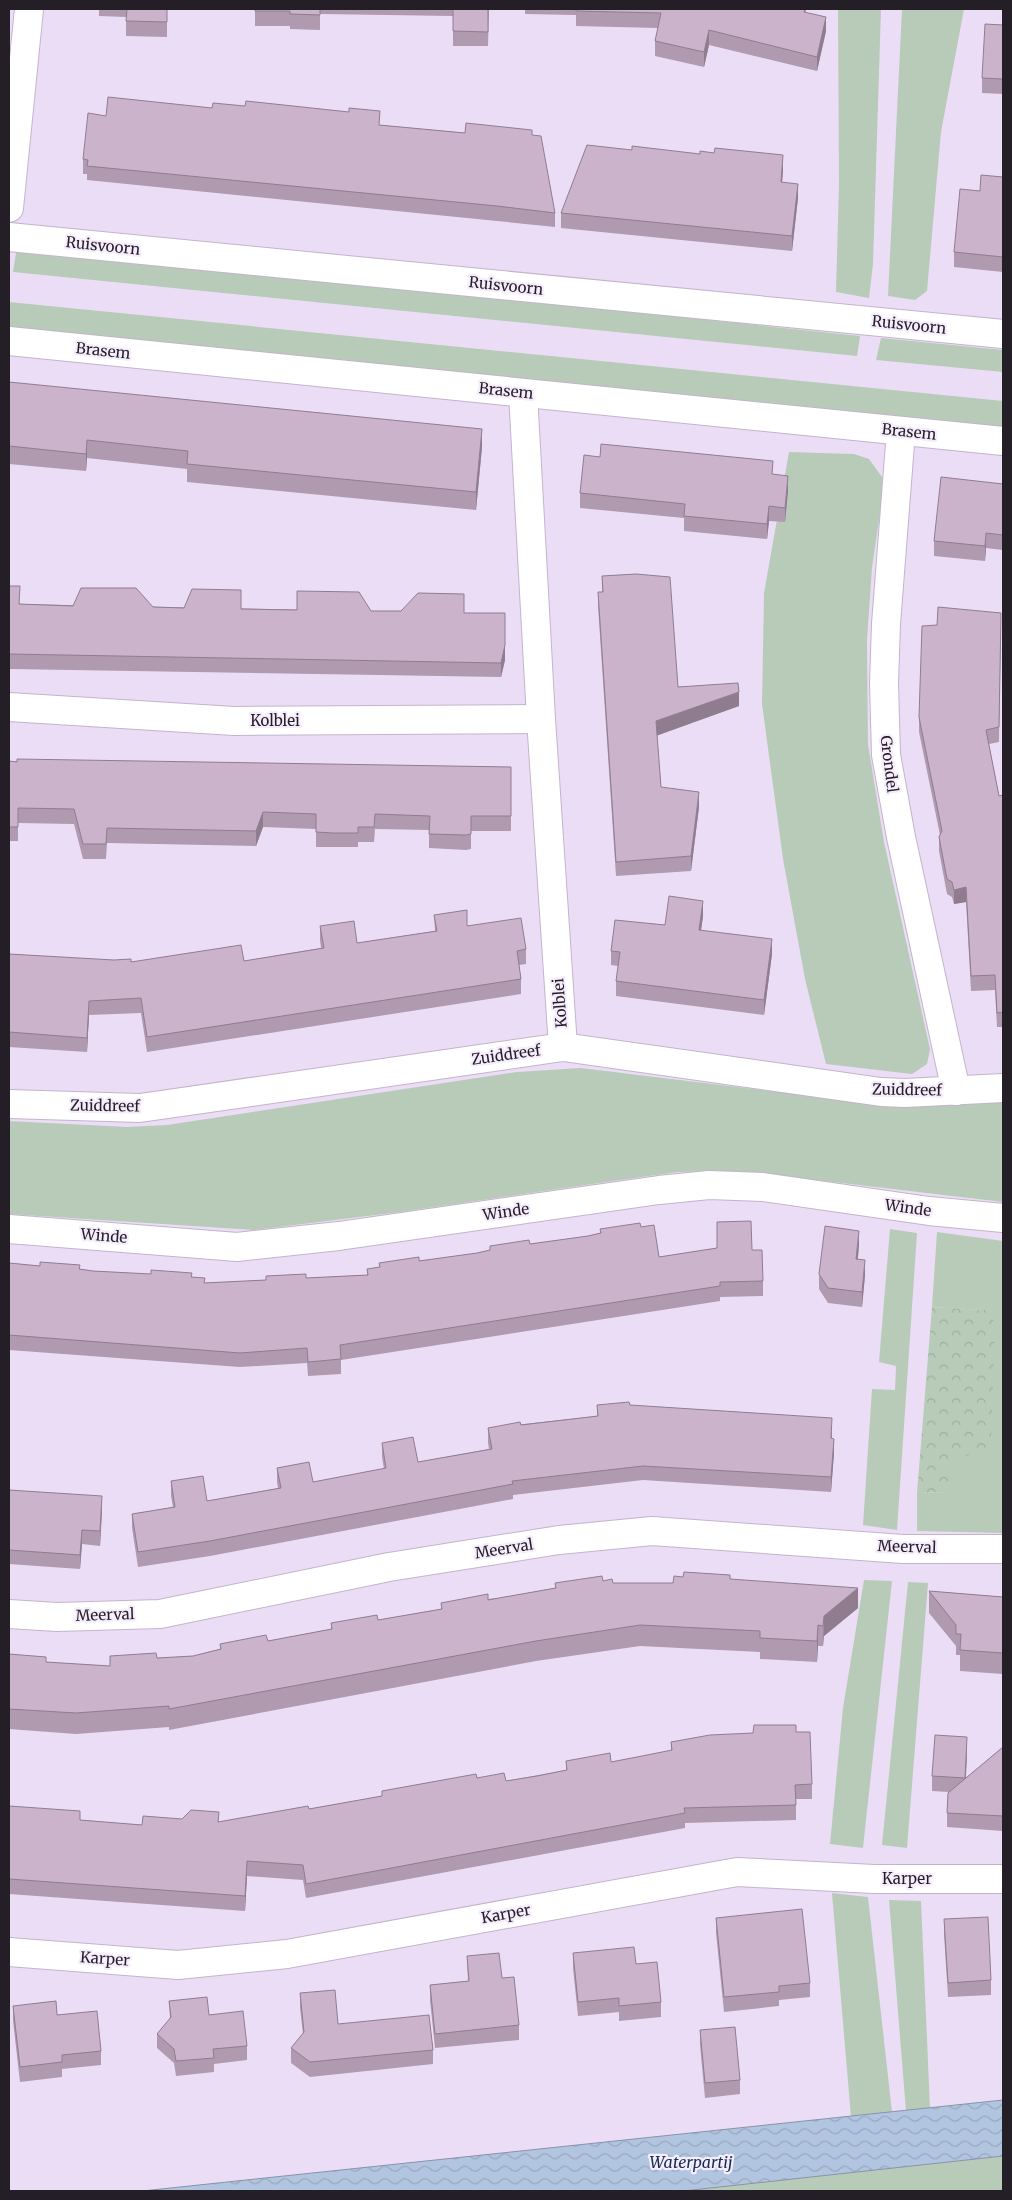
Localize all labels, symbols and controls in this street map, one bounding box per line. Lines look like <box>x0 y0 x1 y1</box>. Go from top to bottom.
street label: Ruisvoorn <box>65 232 141 259</box>
street label: Ruisvoorn <box>468 272 544 299</box>
street label: Ruisvoorn <box>871 311 947 338</box>
street label: Brasem <box>75 338 131 363</box>
street label: Brasem <box>478 378 534 403</box>
street label: Brasem <box>881 419 937 444</box>
street label: Kolblei <box>250 711 300 730</box>
street label: Grondel <box>877 734 902 794</box>
street label: Kolblei <box>548 977 571 1029</box>
street label: Zuiddreef <box>470 1040 543 1069</box>
street label: Zuiddreef <box>872 1079 943 1100</box>
street label: Zuiddreef <box>70 1095 141 1116</box>
street label: Winde <box>883 1195 933 1220</box>
street label: Winde <box>481 1199 531 1224</box>
street label: Winde <box>79 1224 128 1247</box>
street label: Meerval <box>473 1534 535 1563</box>
street label: Meerval <box>877 1536 937 1557</box>
street label: Meerval <box>75 1604 135 1625</box>
street label: Karper <box>882 1869 932 1888</box>
street label: Karper <box>480 1900 532 1927</box>
street label: Karper <box>80 1947 131 1970</box>
water label: Waterpartij <box>650 2152 733 2172</box>

